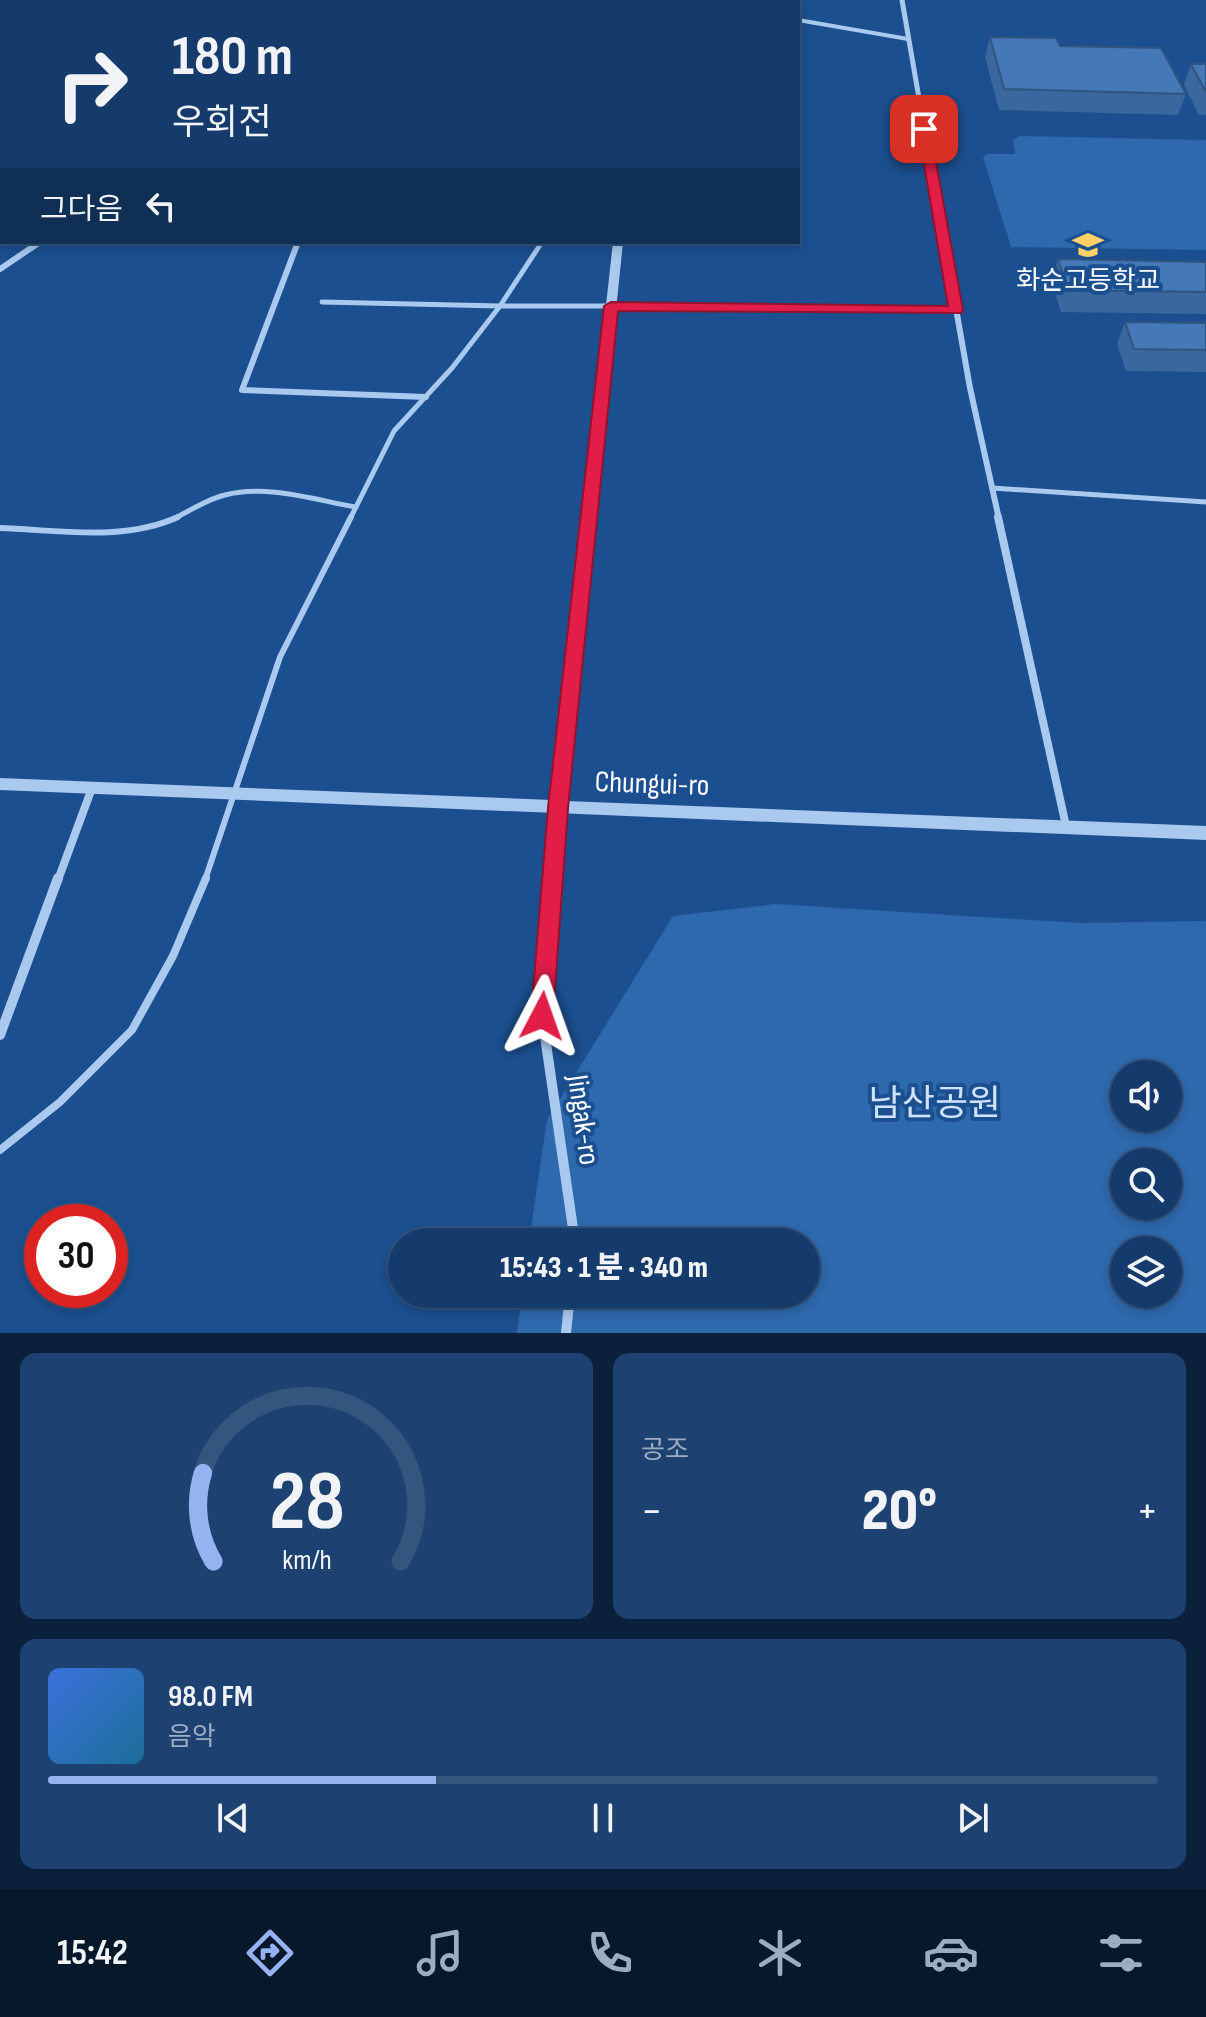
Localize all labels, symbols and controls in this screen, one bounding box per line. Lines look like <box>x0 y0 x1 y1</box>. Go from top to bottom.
text: 180 m <box>172 24 293 91</box>
icon: right <box>40 32 144 136</box>
pin <box>890 95 958 163</box>
text: 우회전 <box>172 102 271 145</box>
icon: arrive <box>902 107 946 151</box>
icon: left <box>139 184 183 228</box>
text: 그다음 <box>40 192 123 228</box>
school or university icon: 화순고등학교 <box>1071 228 1105 262</box>
place label: 화순고등학교 <box>1016 266 1160 297</box>
street label: Chungui-ro <box>594 764 710 804</box>
position arrow <box>500 974 584 1058</box>
map controls <box>1110 1060 1182 1308</box>
button: sound <box>1110 1060 1182 1132</box>
street label: Jingak-ro <box>559 1072 607 1167</box>
park label: 남산공원 <box>869 1083 1001 1126</box>
button: search <box>1110 1148 1182 1220</box>
speed limit sign: 30 <box>24 1204 128 1308</box>
button: layers <box>1110 1236 1182 1308</box>
text: 15:43 · 1 분 · 340 m <box>500 1250 708 1286</box>
text: 공조 <box>641 1435 689 1466</box>
text: 28 <box>269 1453 344 1553</box>
text: 20° <box>862 1475 937 1547</box>
text: − <box>641 1485 663 1538</box>
text: + <box>1136 1485 1158 1538</box>
text: km/h <box>282 1543 331 1578</box>
text: 98.0 FM <box>168 1679 253 1715</box>
text: 음악 <box>168 1722 216 1753</box>
icon: previous <box>211 1796 255 1840</box>
icon: pause <box>581 1796 625 1840</box>
icon: next <box>951 1796 995 1840</box>
icon: directions <box>242 1925 298 1981</box>
icon: music <box>412 1925 468 1981</box>
icon: phone <box>582 1925 638 1981</box>
icon: climate <box>752 1925 808 1981</box>
icon: car <box>923 1925 979 1981</box>
icon: filters <box>1093 1925 1149 1981</box>
text: 15:42 <box>57 1932 128 1975</box>

